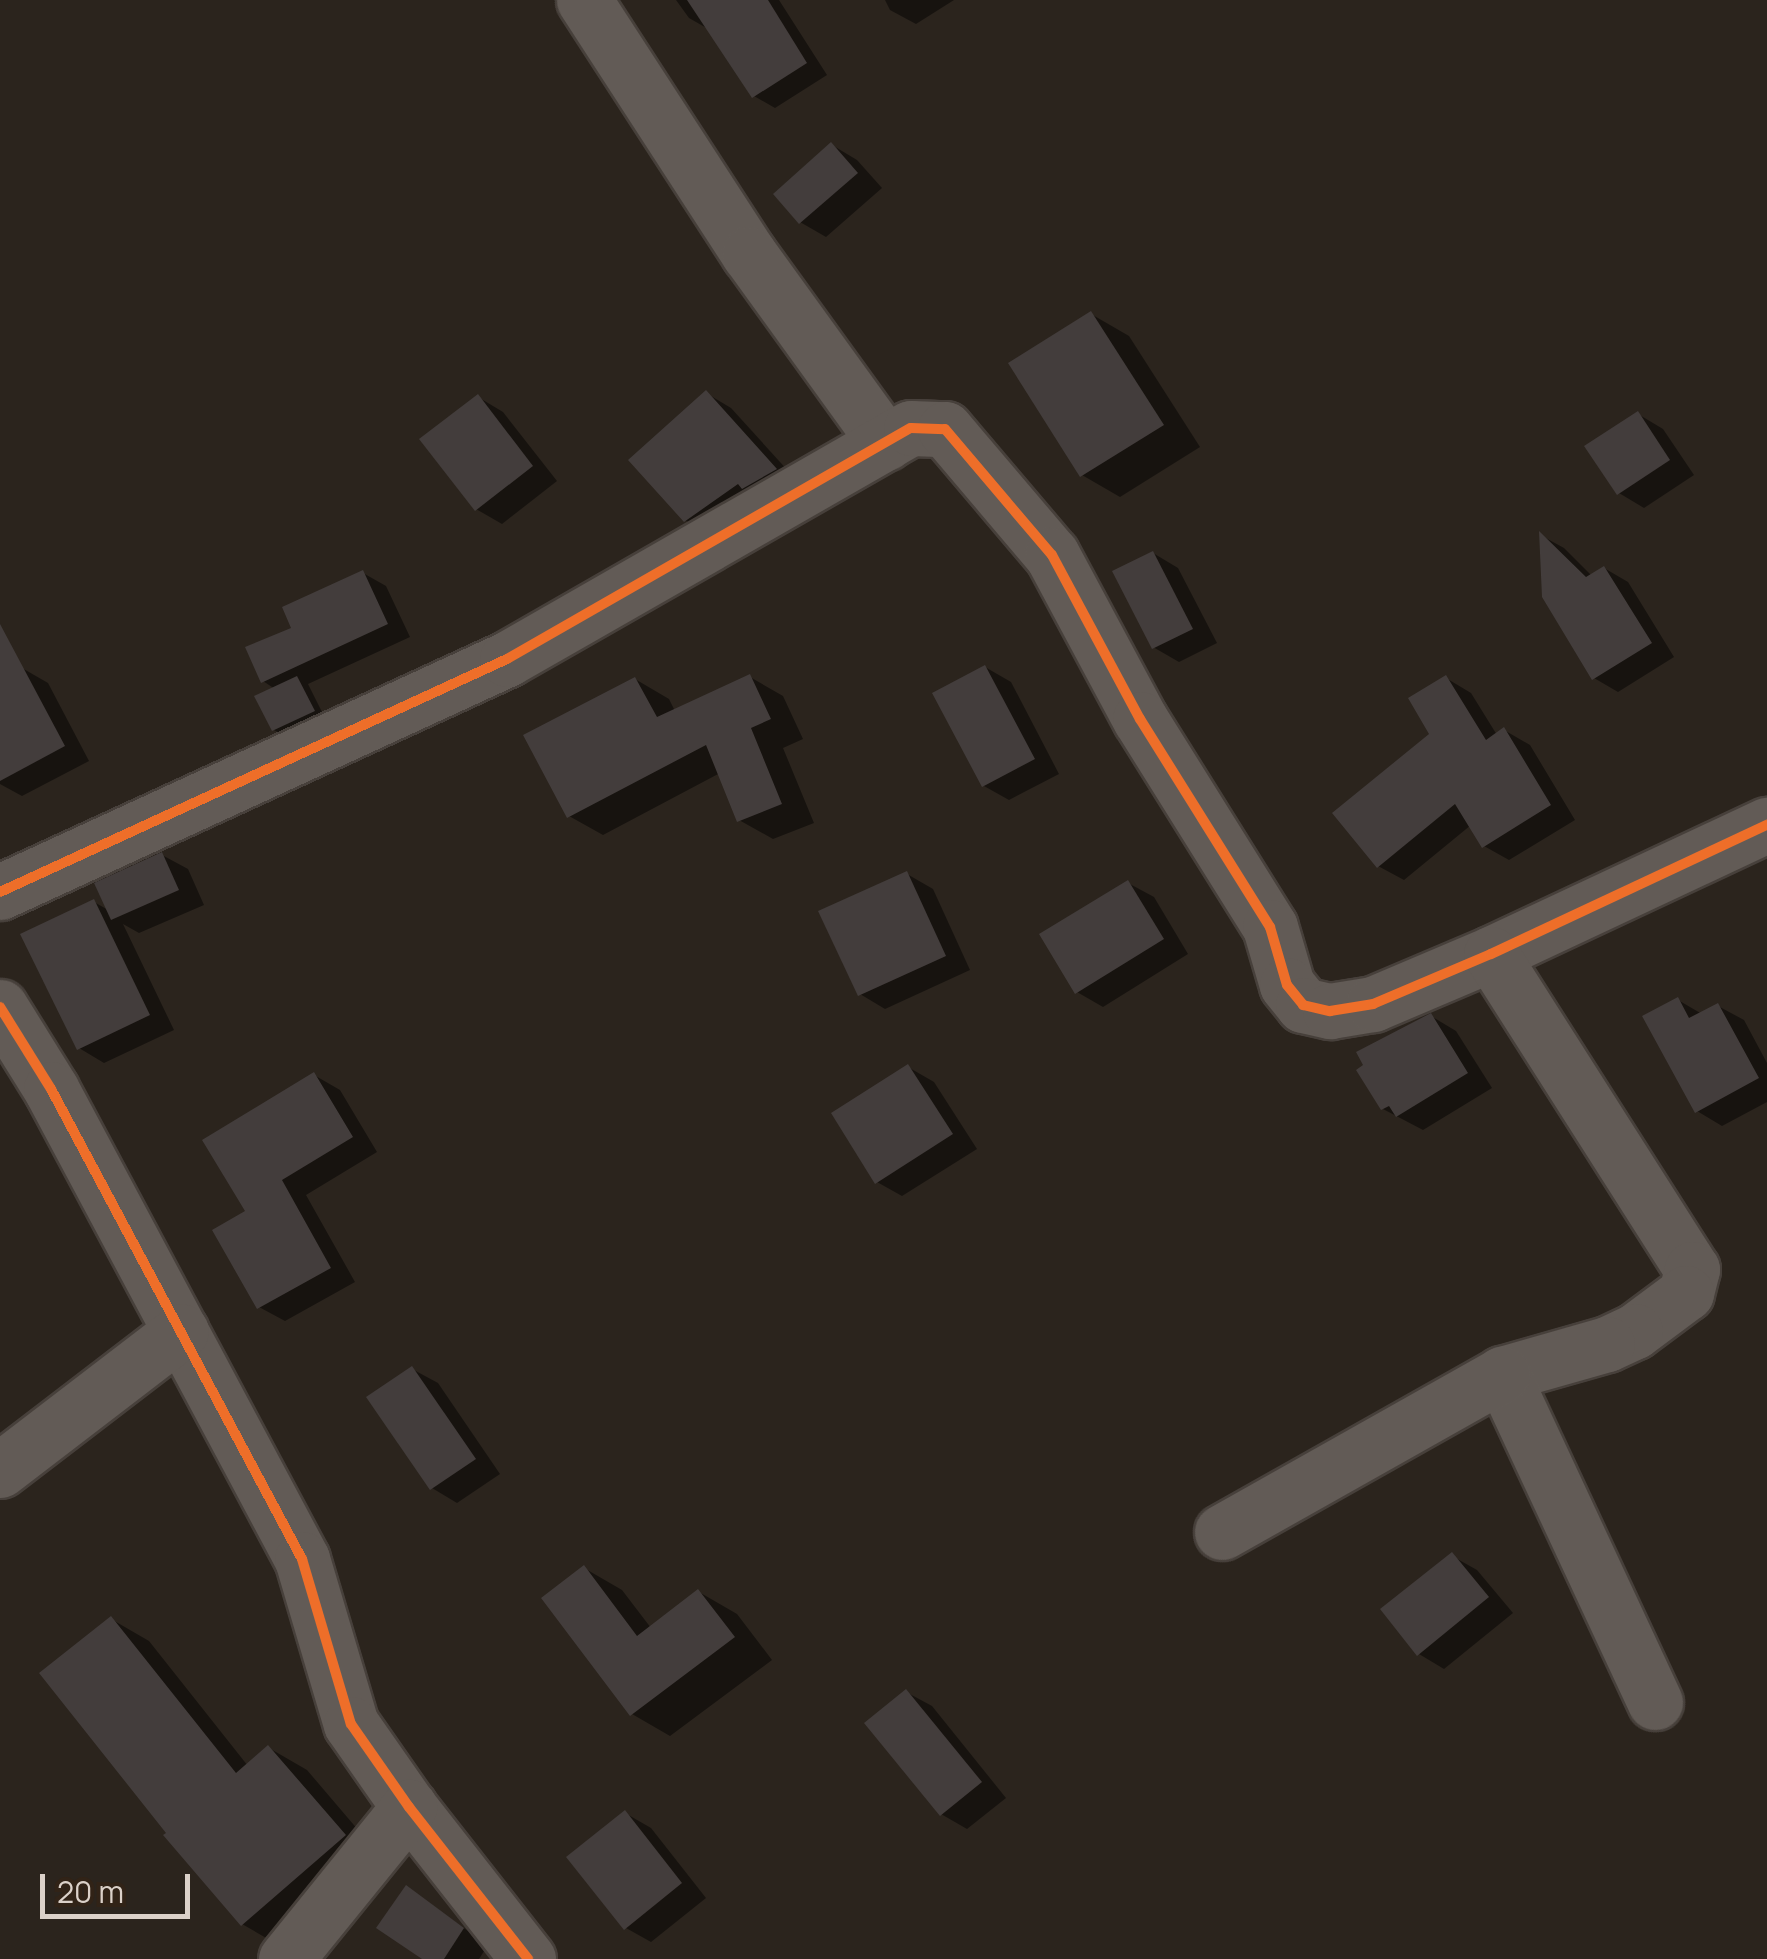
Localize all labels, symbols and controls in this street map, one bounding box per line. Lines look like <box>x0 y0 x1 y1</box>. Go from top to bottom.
scale bar <box>45 1854 195 1916</box>
text: 20 m <box>57 1871 124 1912</box>

